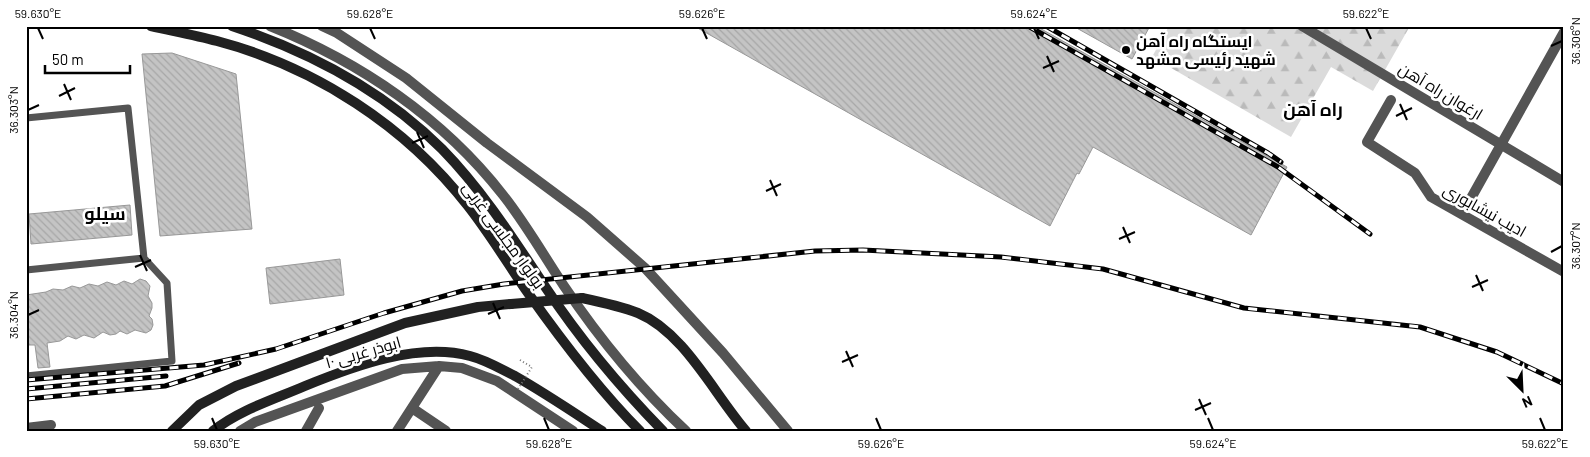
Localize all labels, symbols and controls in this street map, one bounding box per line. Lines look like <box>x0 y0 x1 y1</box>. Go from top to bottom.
text: 59.630°E <box>15 6 61 20</box>
text: 59.628°E <box>347 6 393 20</box>
text: 59.626°E <box>679 6 725 20</box>
text: 59.624°E <box>1011 6 1057 20</box>
text: 59.622°E <box>1343 6 1389 20</box>
text: 36.306°N <box>1568 17 1582 65</box>
place label: ایستگاه راه آهن شهید رئیسی مشهد <box>1136 31 1276 69</box>
scale bar <box>45 42 130 74</box>
marker: ایستگاه راه آهن شهید رئیسی مشهد <box>1120 44 1132 56</box>
text: 50 m <box>52 50 84 68</box>
street label: ارغوان راه آهن <box>1395 58 1487 125</box>
text: 36.303°N <box>6 86 20 134</box>
district label: راه آهن <box>1283 98 1343 121</box>
street label: بولوار مجلسی غربی <box>458 178 550 293</box>
street label: ادیب نیشابوری <box>1439 179 1530 242</box>
district label: سیلو <box>84 202 126 225</box>
text: 36.307°N <box>1568 222 1582 270</box>
text: 36.304°N <box>6 291 20 339</box>
street label: ابوذر غربی ۱۰ <box>323 332 403 373</box>
north arrow <box>1498 364 1548 414</box>
text: N <box>1520 393 1535 412</box>
text: 59.630°E <box>194 436 240 450</box>
text: 59.628°E <box>526 436 572 450</box>
text: 59.626°E <box>858 436 904 450</box>
text: 59.624°E <box>1190 436 1236 450</box>
text: 59.622°E <box>1522 436 1568 450</box>

